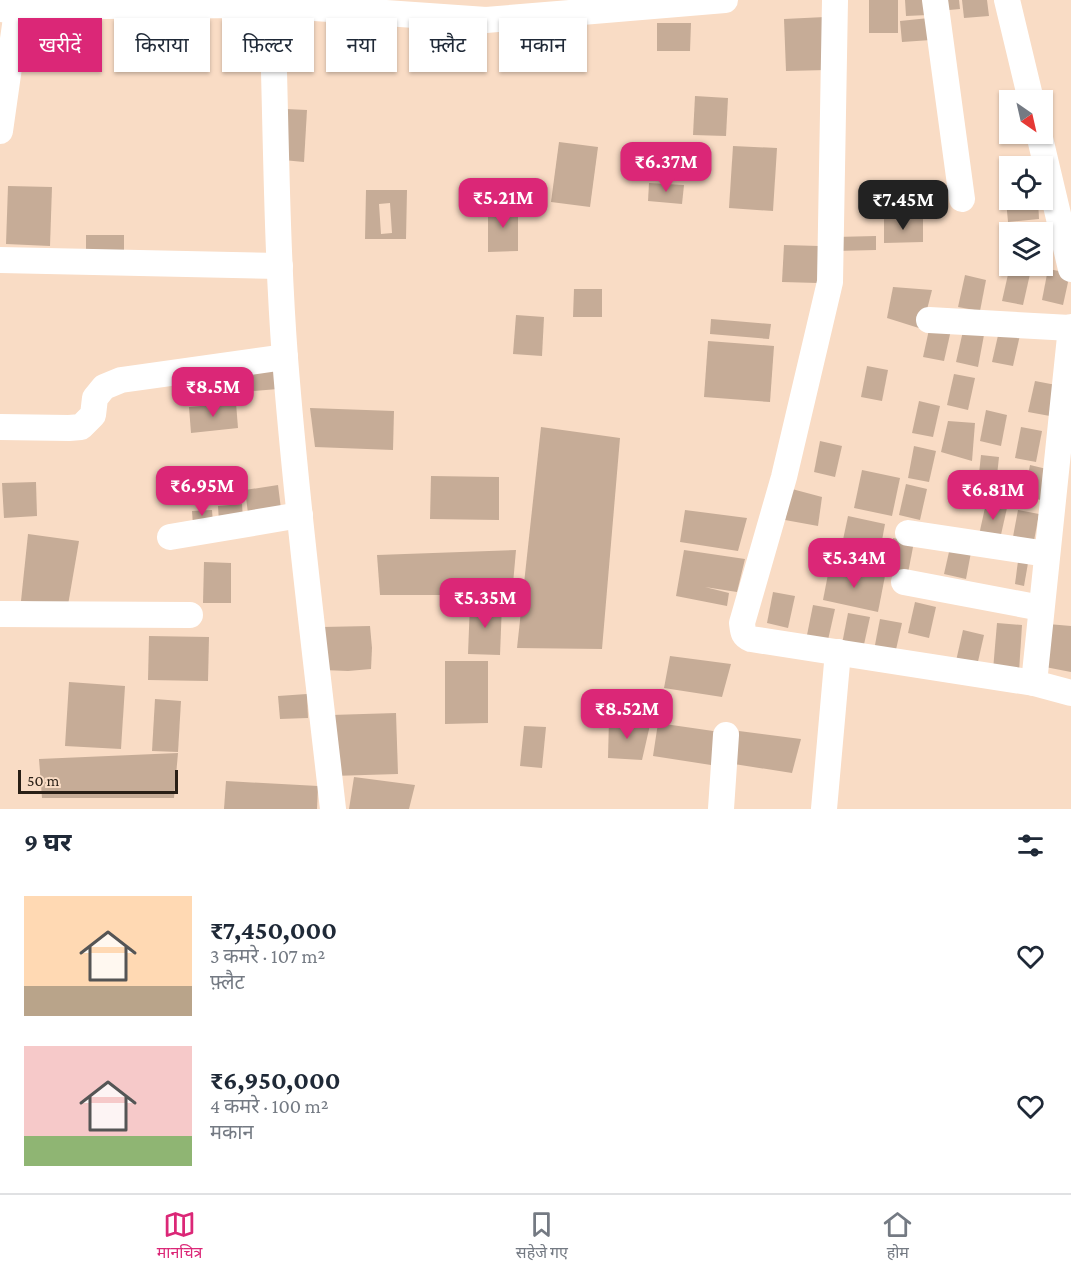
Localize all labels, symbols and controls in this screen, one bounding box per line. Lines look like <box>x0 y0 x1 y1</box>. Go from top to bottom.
chip: खरीदें <box>18 18 102 72</box>
chip: किराया <box>114 18 210 72</box>
chip: फ़िल्टर <box>222 18 314 72</box>
chip: नया <box>326 18 397 72</box>
chip: फ़्लैट <box>409 18 487 72</box>
chip: मकान <box>499 18 587 72</box>
north arrow <box>999 90 1053 144</box>
map controls <box>999 90 1053 276</box>
pin: ₹6.37M <box>617 142 715 193</box>
text: ₹6.37M <box>634 150 698 172</box>
button: locate <box>999 156 1053 210</box>
pin: ₹5.21M <box>454 178 552 229</box>
pin: ₹7.45M <box>854 180 952 231</box>
text: ₹5.21M <box>473 186 533 208</box>
text: ₹7.45M <box>872 188 934 210</box>
button: layers <box>999 222 1053 276</box>
pin: ₹8.5M <box>171 367 255 418</box>
text: ₹8.5M <box>186 375 240 397</box>
pin: ₹6.95M <box>153 466 251 517</box>
pin: ₹6.81M <box>944 470 1042 521</box>
text: ₹6.95M <box>170 474 234 496</box>
text: ₹6.81M <box>961 478 1025 500</box>
pin: ₹5.34M <box>805 538 903 589</box>
text: ₹5.34M <box>822 546 886 568</box>
pin: ₹5.35M <box>436 578 534 629</box>
text: ₹5.35M <box>454 586 516 608</box>
pin: ₹8.52M <box>578 689 676 740</box>
text: ₹8.52M <box>595 697 659 719</box>
scale bar <box>18 767 178 794</box>
text: 50 m <box>27 772 59 789</box>
text: 9 घर <box>24 828 72 857</box>
icon: filters <box>1014 829 1047 862</box>
text: ₹7,450,000 <box>210 916 337 945</box>
icon: home <box>72 920 144 992</box>
icon: heart <box>1014 940 1047 973</box>
text: 3 कमरे · 107 m² <box>210 945 325 967</box>
text: फ़्लैट <box>210 971 245 993</box>
text: ₹6,950,000 <box>210 1066 341 1095</box>
icon: home <box>72 1070 144 1142</box>
icon: heart <box>1014 1090 1047 1123</box>
text: 4 कमरे · 100 m² <box>210 1095 329 1117</box>
text: मकान <box>210 1121 254 1143</box>
tab: मानचित्र <box>157 1208 202 1265</box>
tab: सहेजे गए <box>516 1208 568 1265</box>
tab: होम <box>881 1208 914 1265</box>

